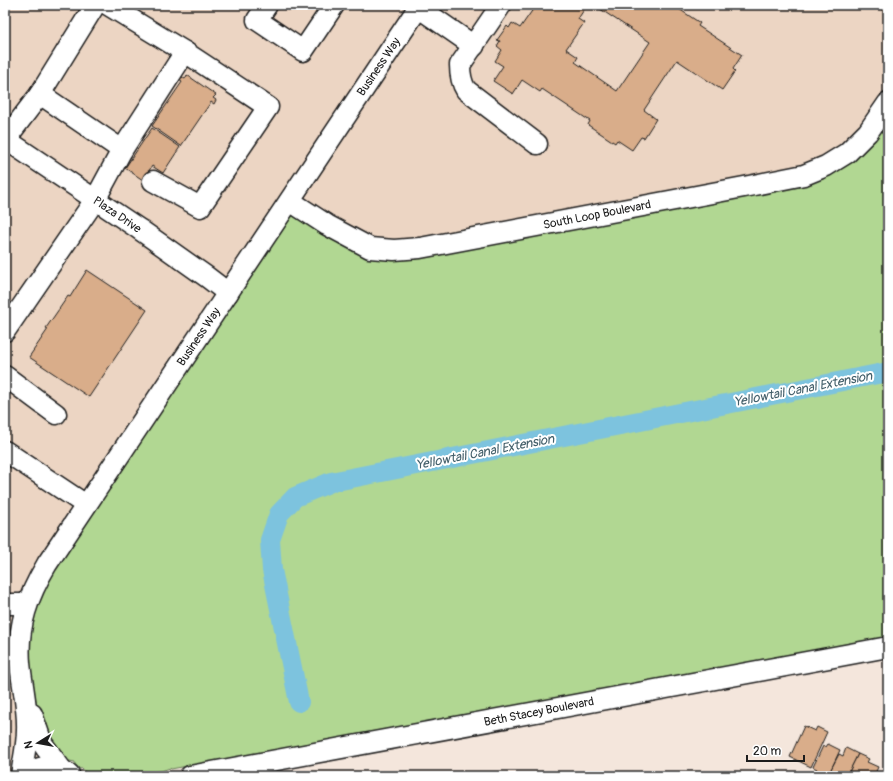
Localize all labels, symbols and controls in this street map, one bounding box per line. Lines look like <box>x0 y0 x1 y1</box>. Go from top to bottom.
street label: Business Way <box>354 35 404 99</box>
street label: Plaza Drive <box>90 193 144 237</box>
street label: South Loop Boulevard <box>542 197 652 233</box>
street label: Business Way <box>174 305 224 369</box>
water label: Yellowtail Canal Extension <box>733 368 874 410</box>
water label: Yellowtail Canal Extension <box>415 431 556 473</box>
street label: Beth Stacey Boulevard <box>483 694 595 730</box>
north arrow <box>18 723 58 763</box>
scale bar <box>747 737 804 763</box>
text: N <box>21 739 36 750</box>
text: 20 m <box>753 744 782 759</box>

